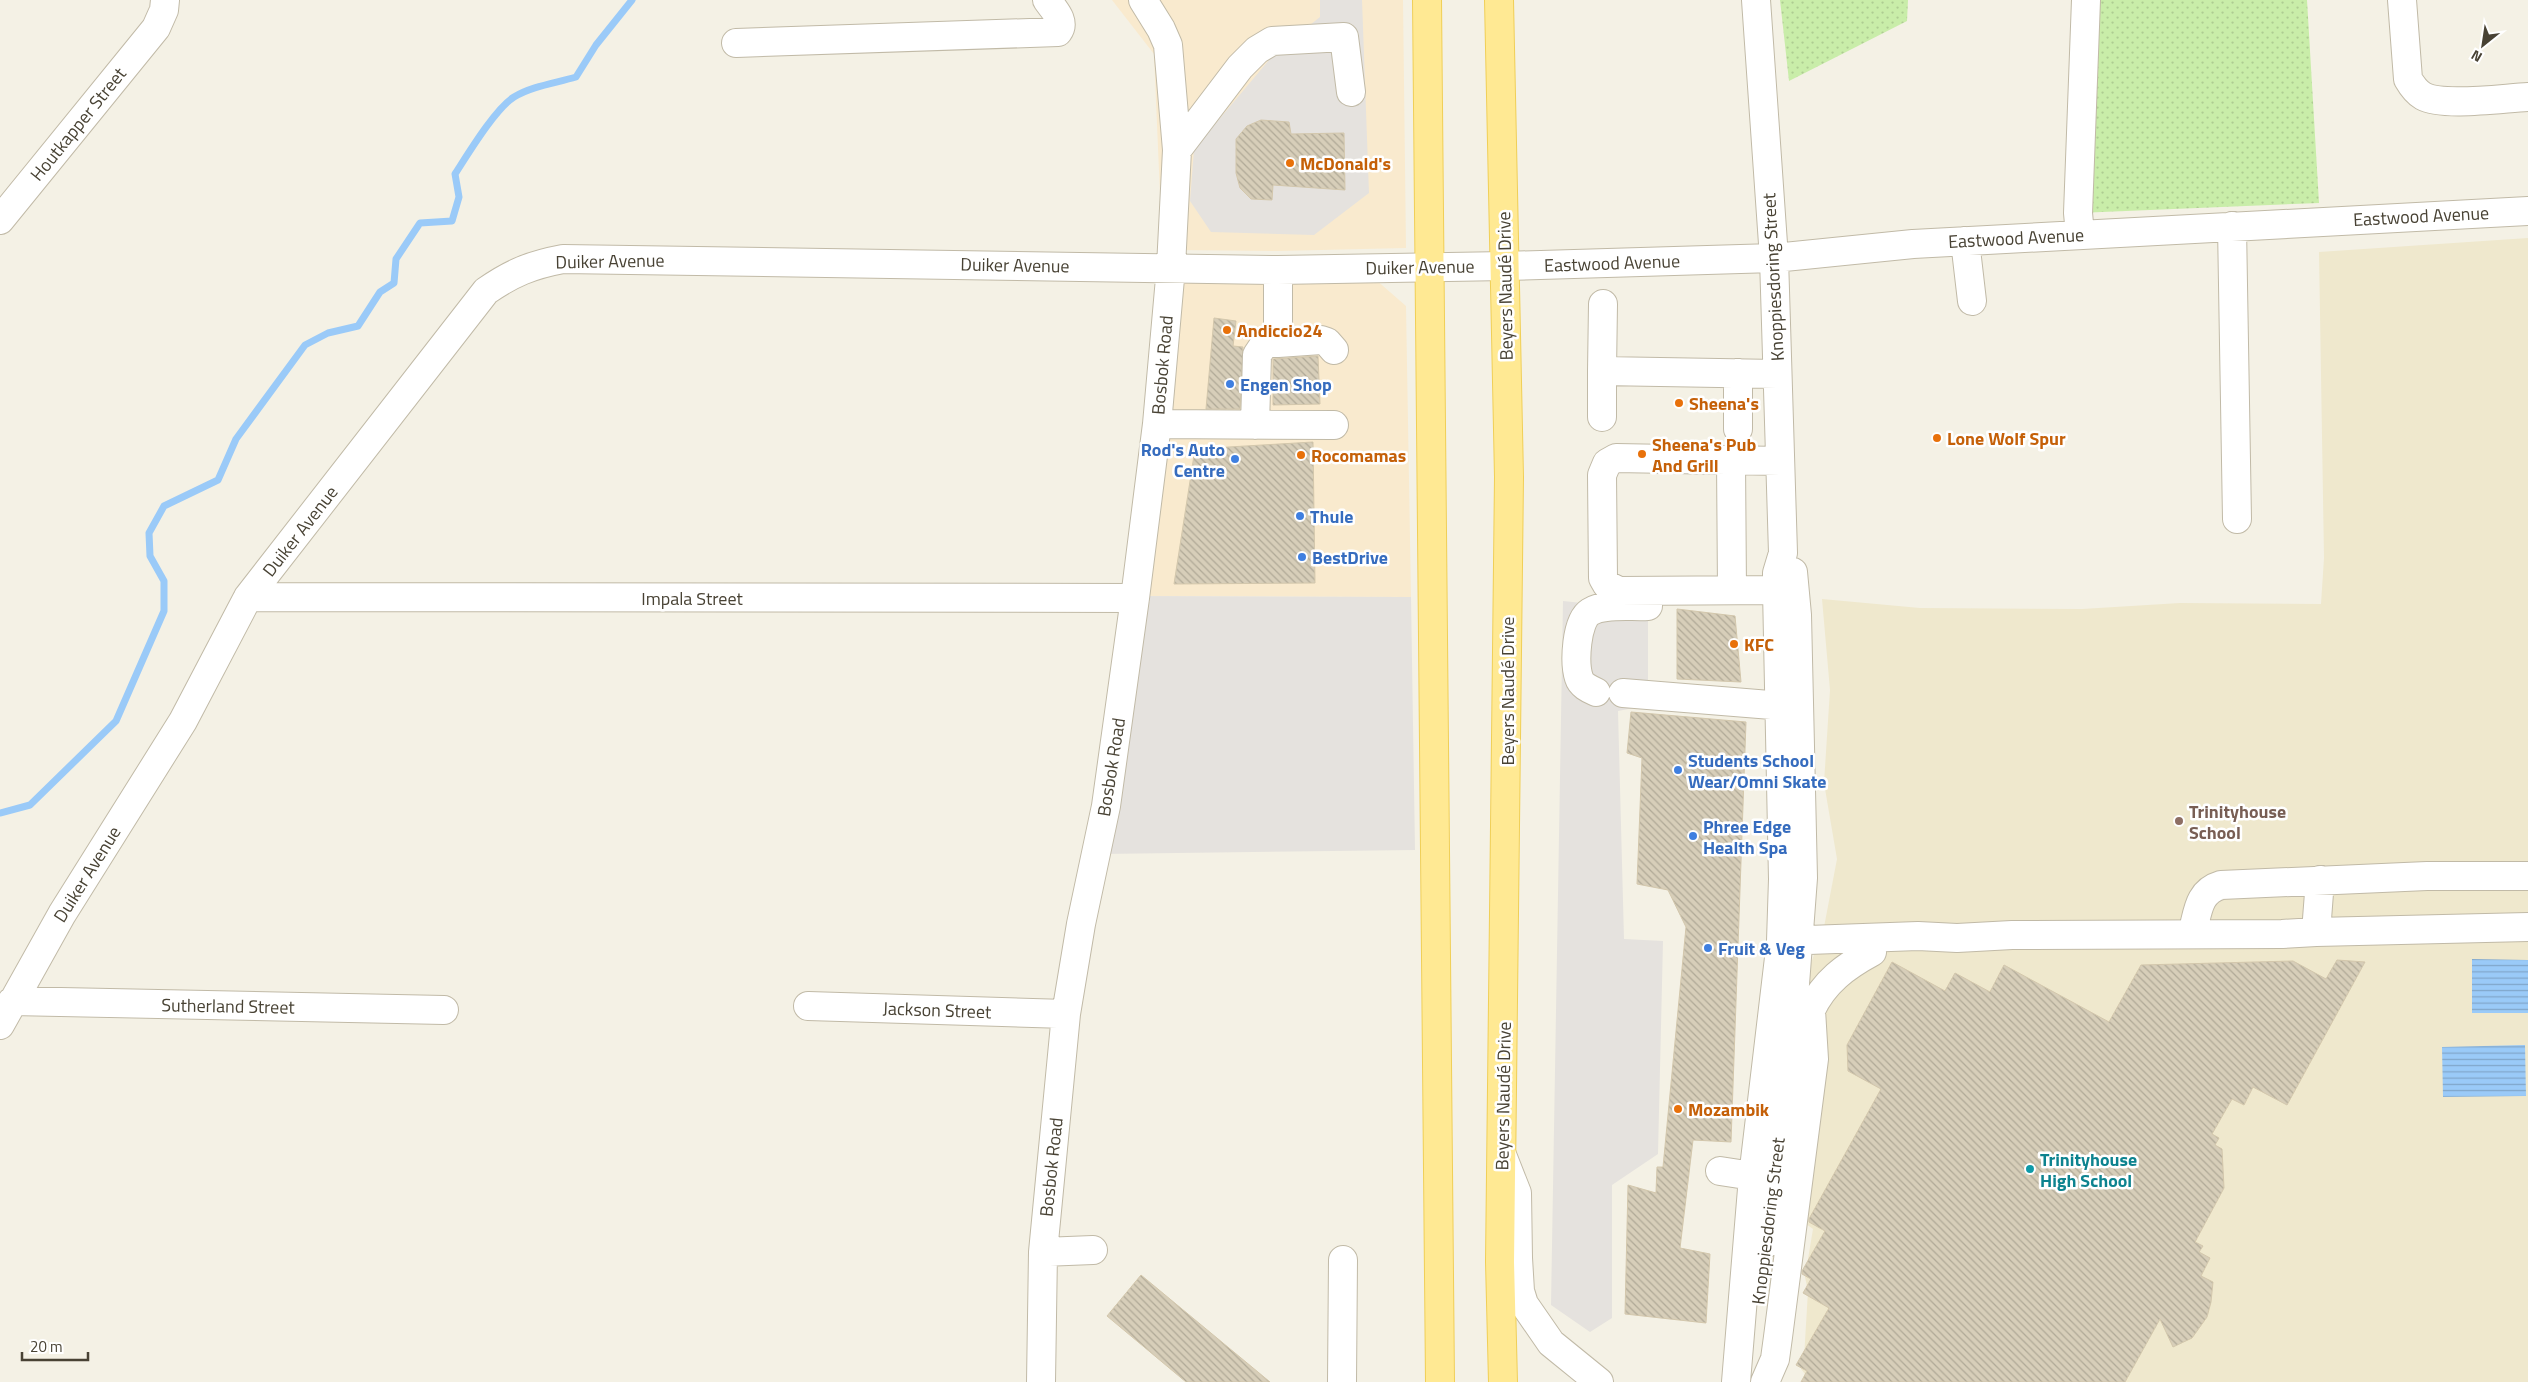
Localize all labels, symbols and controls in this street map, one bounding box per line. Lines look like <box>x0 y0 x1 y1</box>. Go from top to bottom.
north arrow <box>2458 20 2508 70</box>
text: N <box>2467 45 2486 68</box>
street label: Houtkapper Street <box>24 61 133 187</box>
place label: McDonald's <box>1300 150 1391 177</box>
marker: McDonald's <box>1284 157 1296 169</box>
street label: Knoppiesdoring Street <box>1755 192 1791 362</box>
street label: Eastwood Avenue <box>2352 199 2490 233</box>
street label: Beyers Naudé Drive <box>1490 211 1520 361</box>
street label: Eastwood Avenue <box>1947 221 2085 255</box>
street label: Duiker Avenue <box>555 247 665 275</box>
street label: Eastwood Avenue <box>1544 247 1680 279</box>
street label: Duiker Avenue <box>960 251 1070 279</box>
street label: Duiker Avenue <box>1365 253 1475 281</box>
street label: Bosbok Road <box>1144 314 1180 416</box>
place label: Andiccio24 <box>1237 317 1323 344</box>
marker: Andiccio24 <box>1221 324 1233 336</box>
place label: Engen Shop <box>1240 371 1332 398</box>
marker: Engen Shop <box>1224 378 1236 390</box>
place label: Sheena's <box>1689 390 1759 417</box>
marker: Sheena's <box>1673 397 1685 409</box>
place label: Lone Wolf Spur <box>1947 425 2066 452</box>
place label: Sheena's Pub And Grill <box>1652 431 1756 479</box>
marker: Lone Wolf Spur <box>1931 432 1943 444</box>
place label: Rod's Auto Centre <box>1141 436 1225 484</box>
place label: Rocomamas <box>1311 442 1406 469</box>
marker: Sheena's Pub And Grill <box>1636 448 1648 460</box>
marker: Rocomamas <box>1295 449 1307 461</box>
marker: Rod's Auto Centre <box>1229 453 1241 465</box>
street label: Duiker Avenue <box>256 480 344 582</box>
place label: Thule <box>1310 503 1353 530</box>
marker: Thule <box>1294 510 1306 522</box>
place label: BestDrive <box>1312 544 1388 571</box>
marker: BestDrive <box>1296 551 1308 563</box>
street label: Impala Street <box>641 585 743 612</box>
street label: Beyers Naudé Drive <box>1494 617 1521 765</box>
place label: KFC <box>1744 631 1774 658</box>
marker: KFC <box>1728 638 1740 650</box>
street label: Bosbok Road <box>1090 716 1132 818</box>
place label: Students School Wear/Omni Skate <box>1688 747 1826 795</box>
marker: Students School Wear/Omni Skate <box>1672 764 1684 776</box>
place label: Trinityhouse School <box>2189 798 2286 846</box>
place label: Phree Edge Health Spa <box>1703 813 1791 861</box>
marker: Trinityhouse School <box>2173 815 2185 827</box>
street label: Duiker Avenue <box>47 821 127 927</box>
marker: Phree Edge Health Spa <box>1687 830 1699 842</box>
place label: Fruit & Veg <box>1718 935 1805 962</box>
marker: Fruit & Veg <box>1702 942 1714 954</box>
street label: Sutherland Street <box>161 991 296 1021</box>
street label: Jackson Street <box>882 995 992 1025</box>
street label: Beyers Naudé Drive <box>1488 1021 1518 1171</box>
place label: Mozambik <box>1688 1096 1770 1123</box>
marker: Mozambik <box>1672 1103 1684 1115</box>
street label: Bosbok Road <box>1032 1116 1070 1218</box>
street label: Knoppiesdoring Street <box>1744 1135 1792 1306</box>
place label: Trinityhouse High School <box>2040 1146 2137 1194</box>
marker: Trinityhouse High School <box>2024 1163 2036 1175</box>
scale bar <box>22 1330 89 1362</box>
text: 20 m <box>30 1335 63 1358</box>

